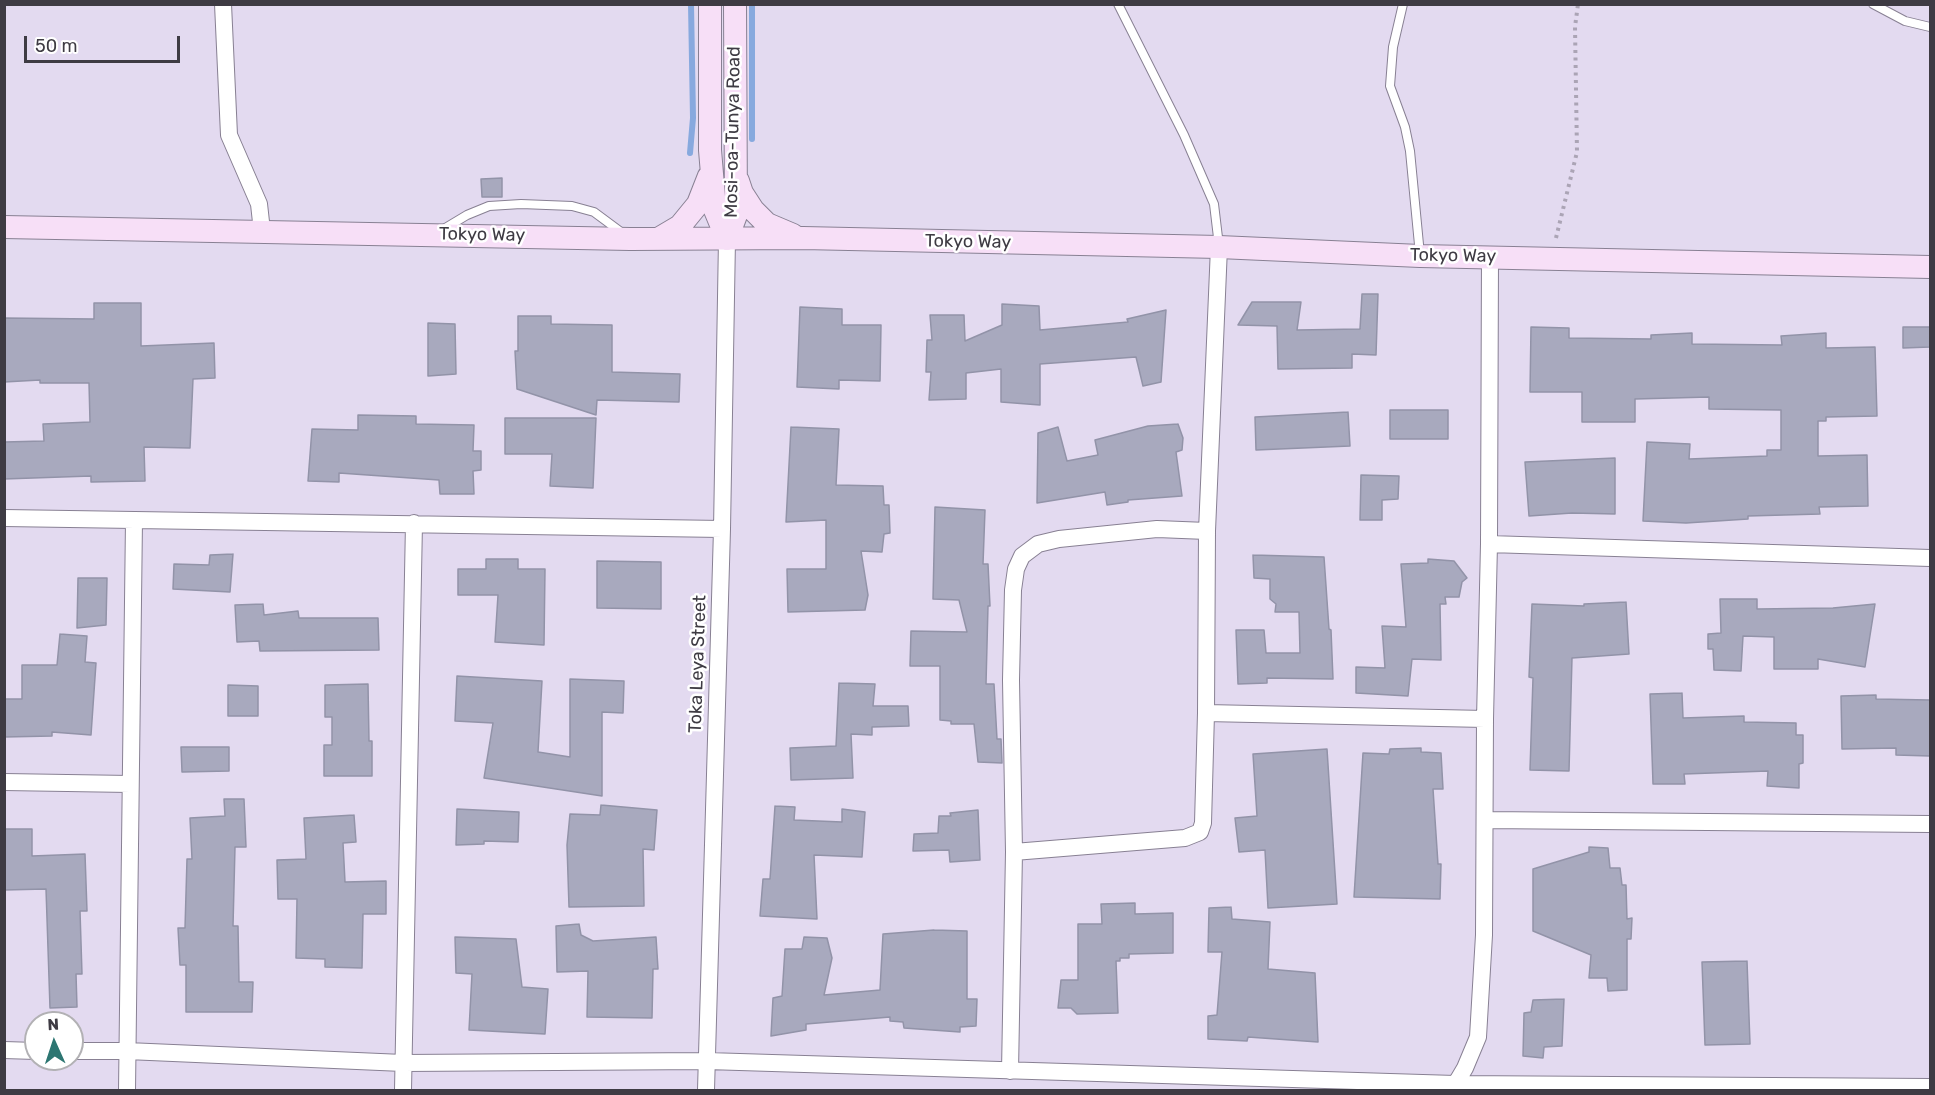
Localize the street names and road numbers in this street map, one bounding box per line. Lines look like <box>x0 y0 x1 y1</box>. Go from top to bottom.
street label: Mosi-oa-Tunya Road <box>721 46 745 218</box>
street label: Tokyo Way <box>439 223 525 247</box>
street label: Tokyo Way <box>925 230 1011 254</box>
street label: Tokyo Way <box>1410 244 1496 268</box>
street label: Toka Leya Street <box>685 595 711 733</box>

